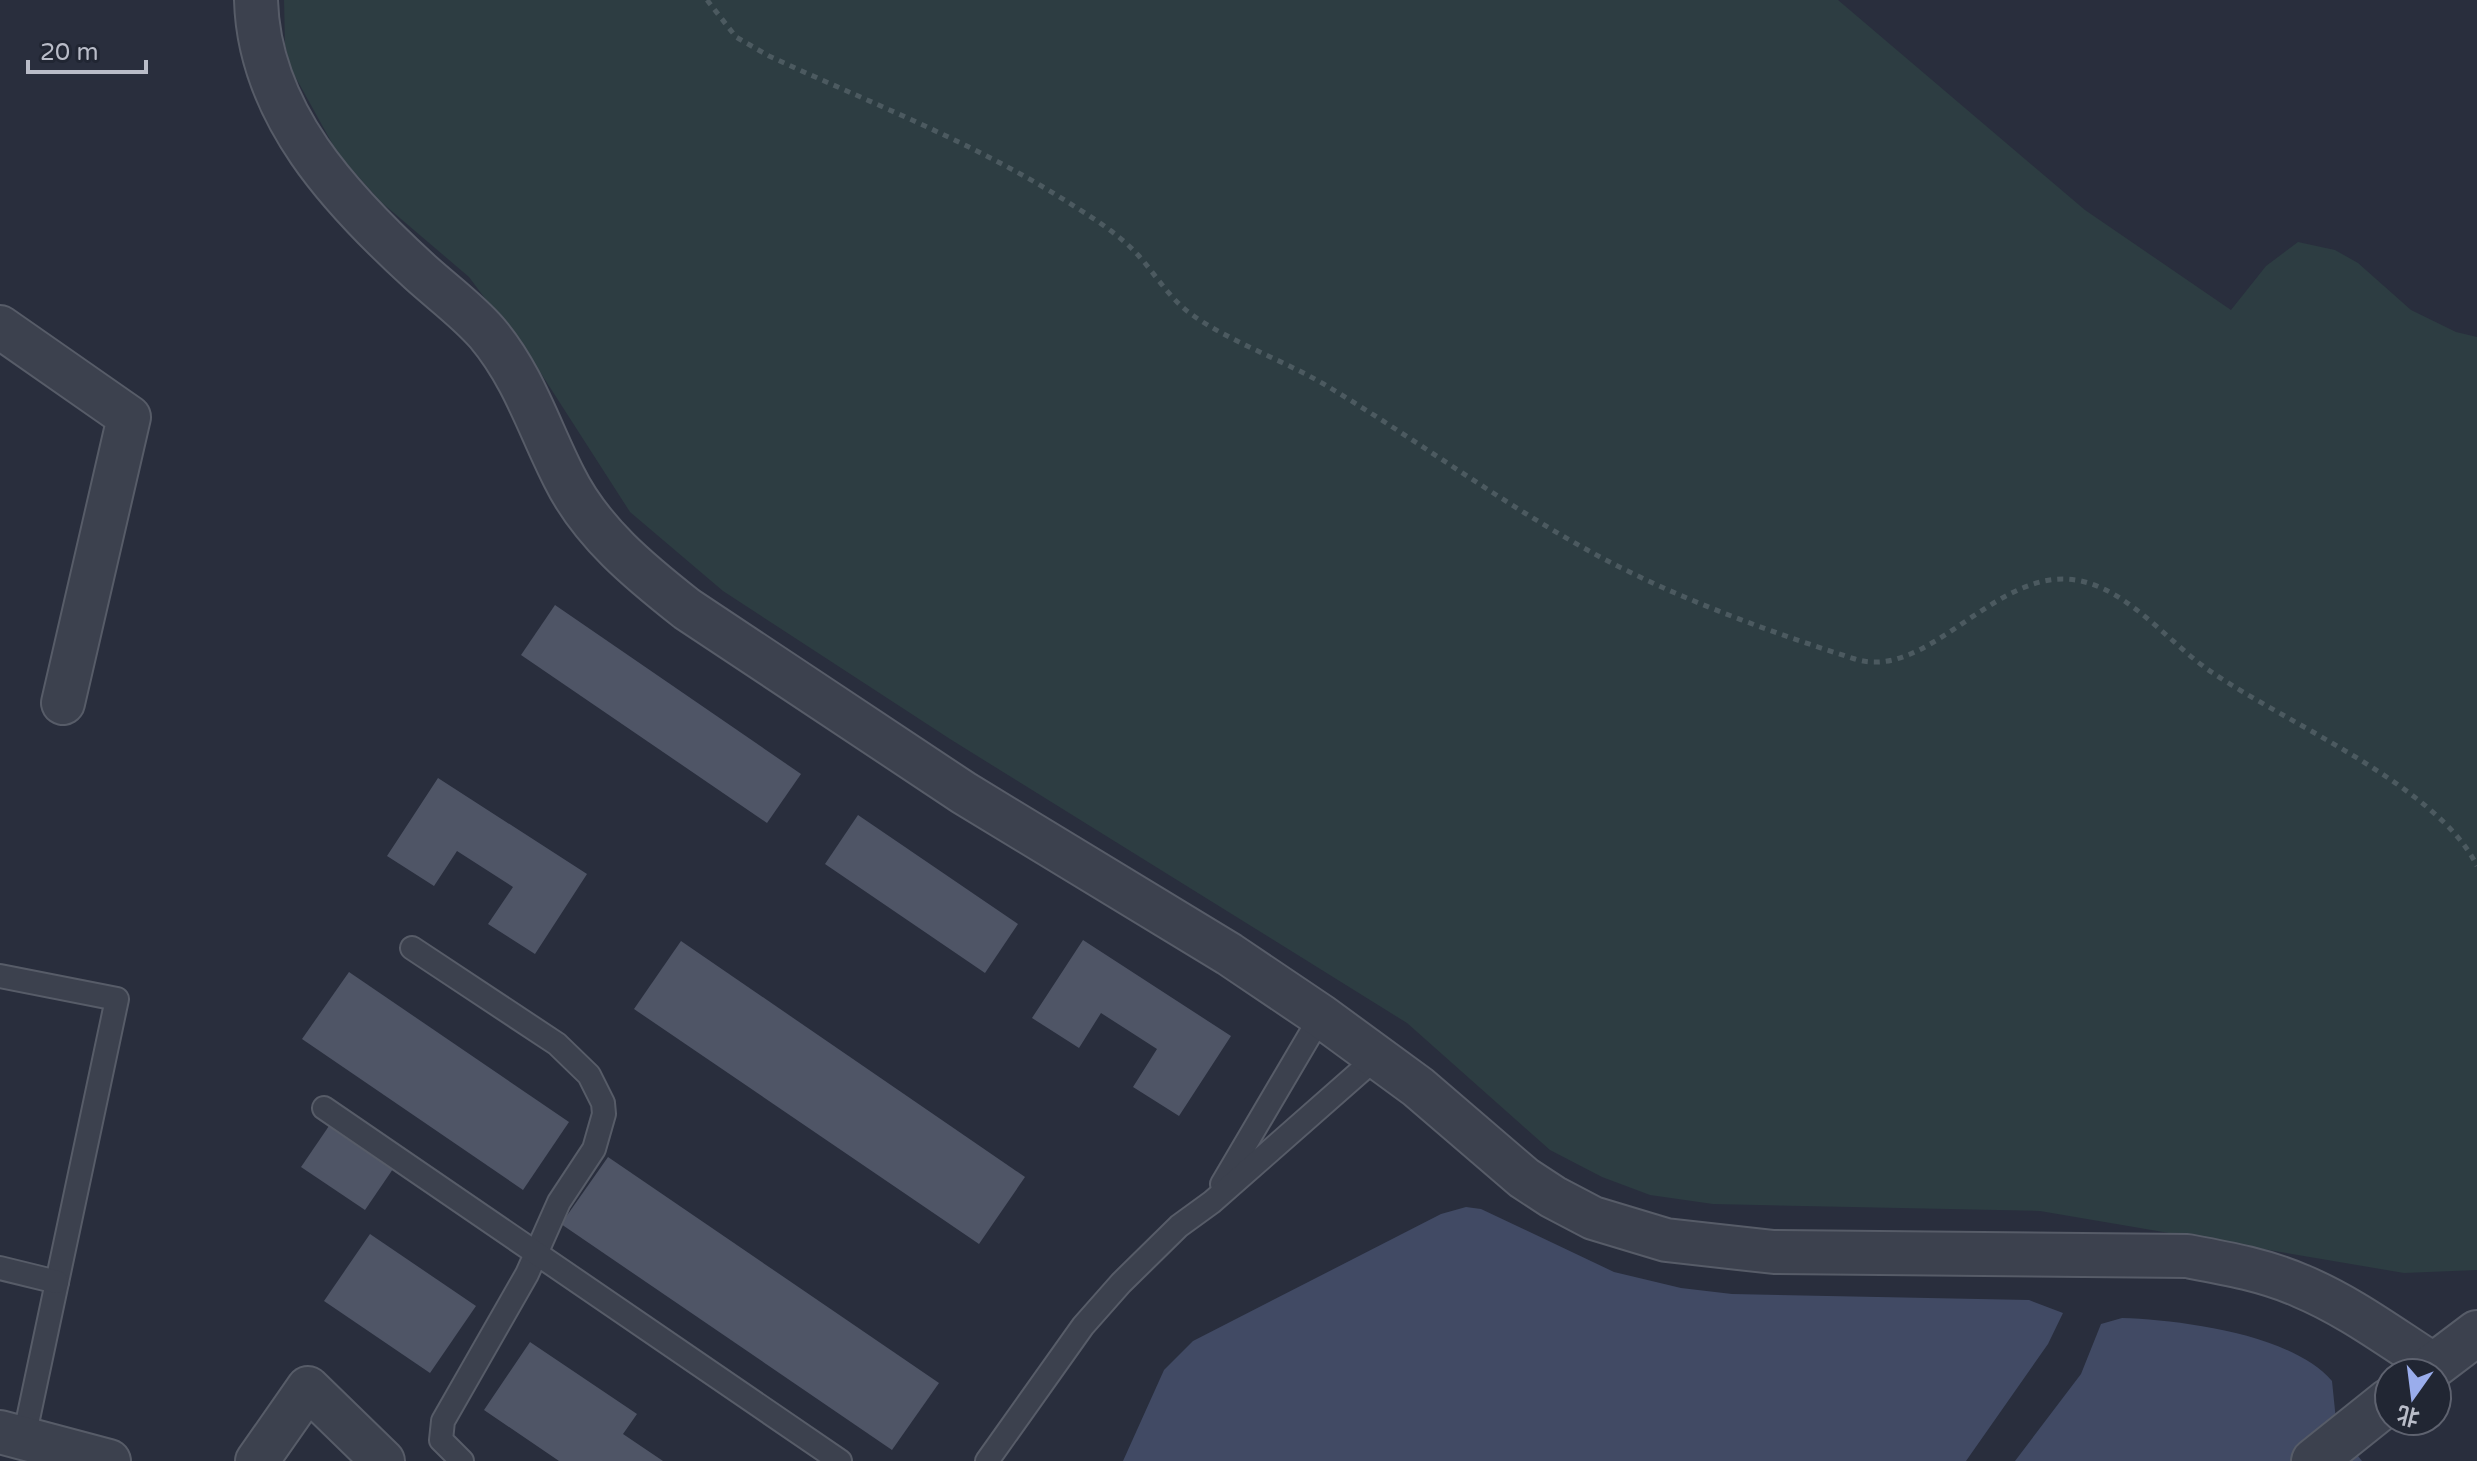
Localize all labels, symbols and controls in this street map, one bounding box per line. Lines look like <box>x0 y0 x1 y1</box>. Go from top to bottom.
scale bar <box>28 24 146 74</box>
text: 20 m <box>40 38 98 67</box>
north arrow <box>2373 1357 2453 1437</box>
text: 北 <box>2395 1400 2422 1431</box>

